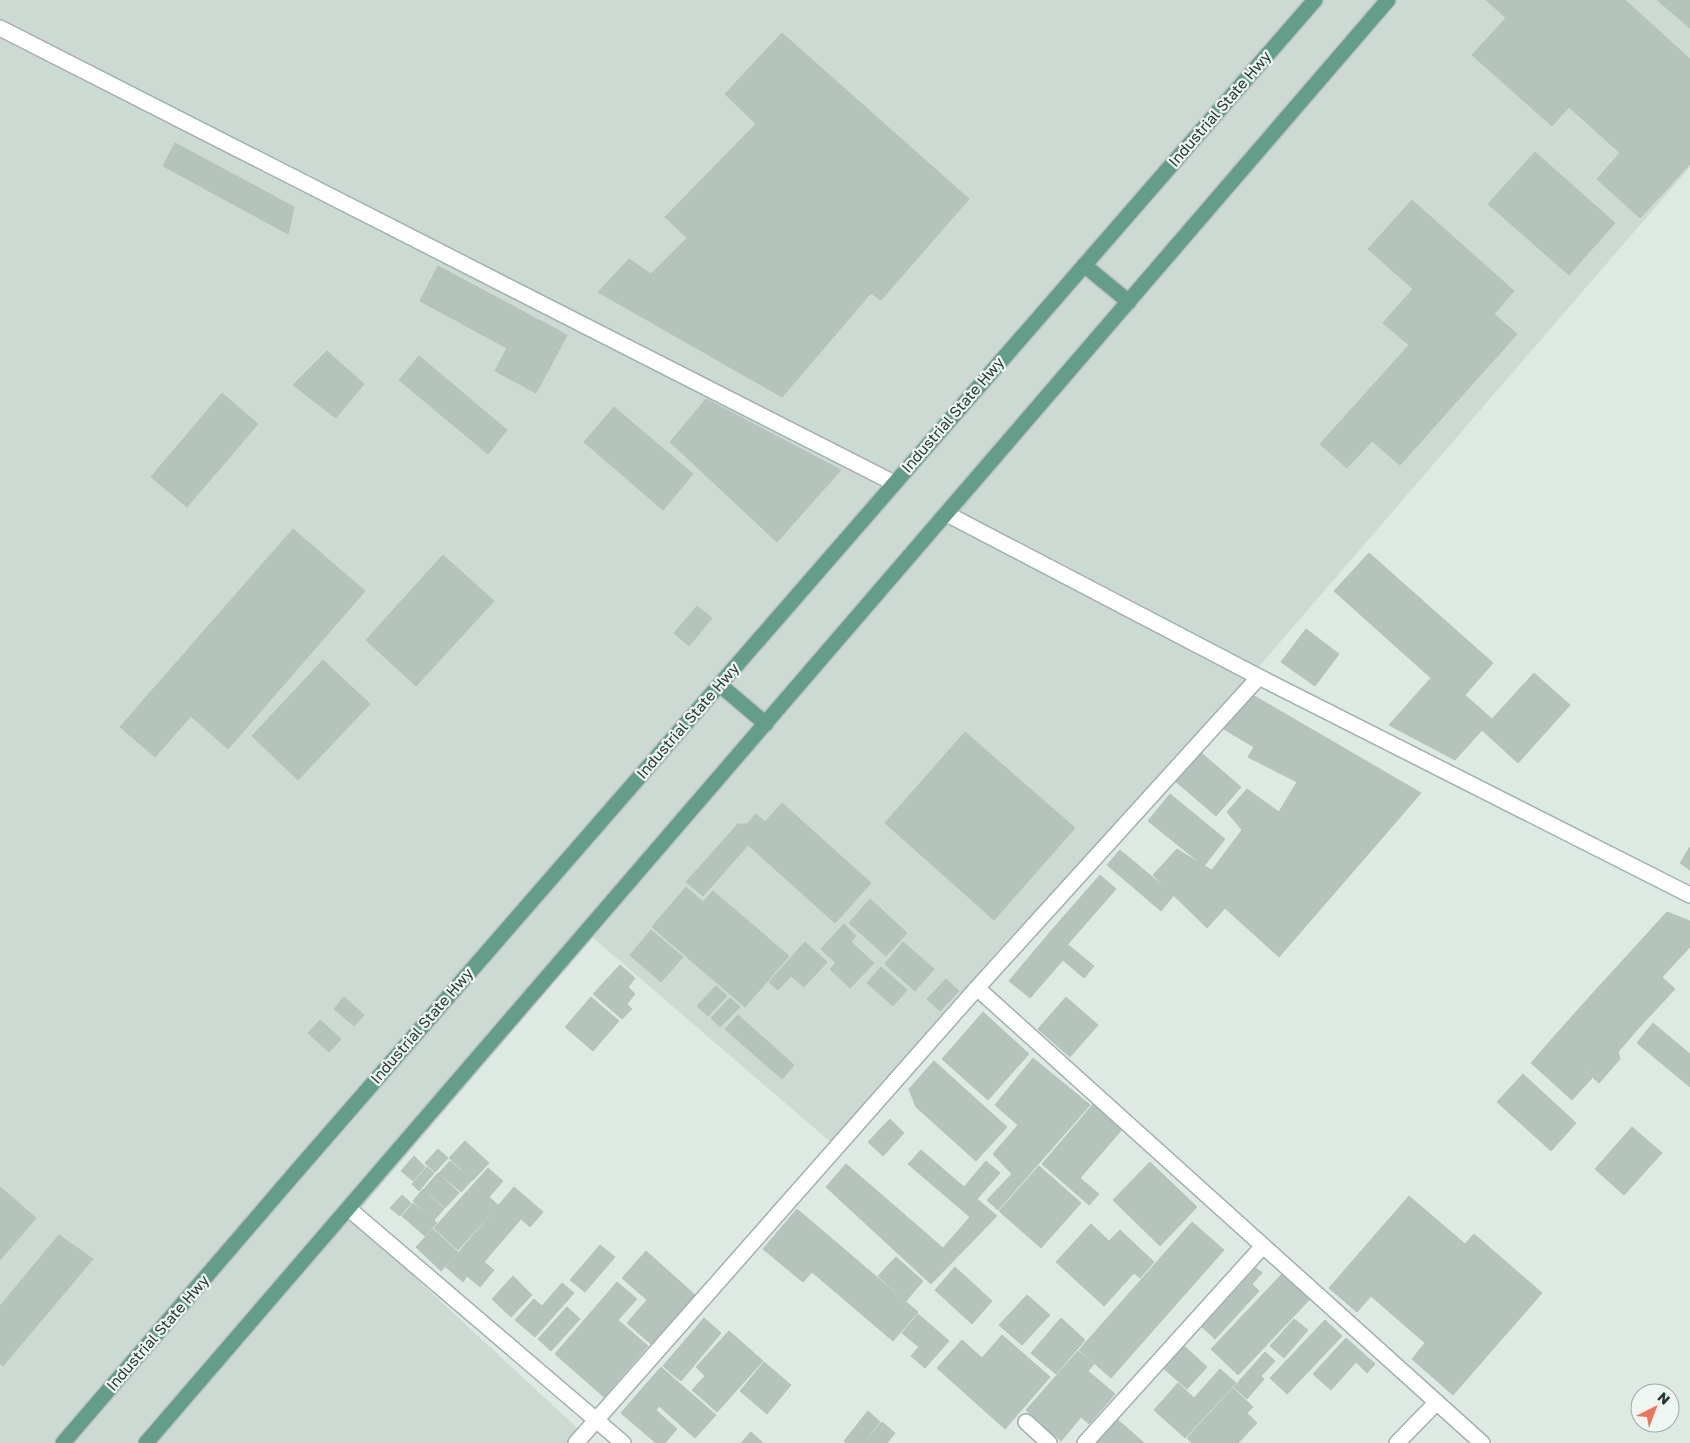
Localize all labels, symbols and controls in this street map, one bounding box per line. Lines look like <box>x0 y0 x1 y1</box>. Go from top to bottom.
street label: Industrial State Hwy <box>1164 46 1275 170</box>
street label: Industrial State Hwy <box>897 352 1008 476</box>
street label: Industrial State Hwy <box>632 658 743 782</box>
street label: Industrial State Hwy <box>366 963 477 1087</box>
street label: Industrial State Hwy <box>102 1270 213 1394</box>
north arrow <box>1630 1383 1680 1433</box>
text: N <box>1654 1388 1674 1408</box>

